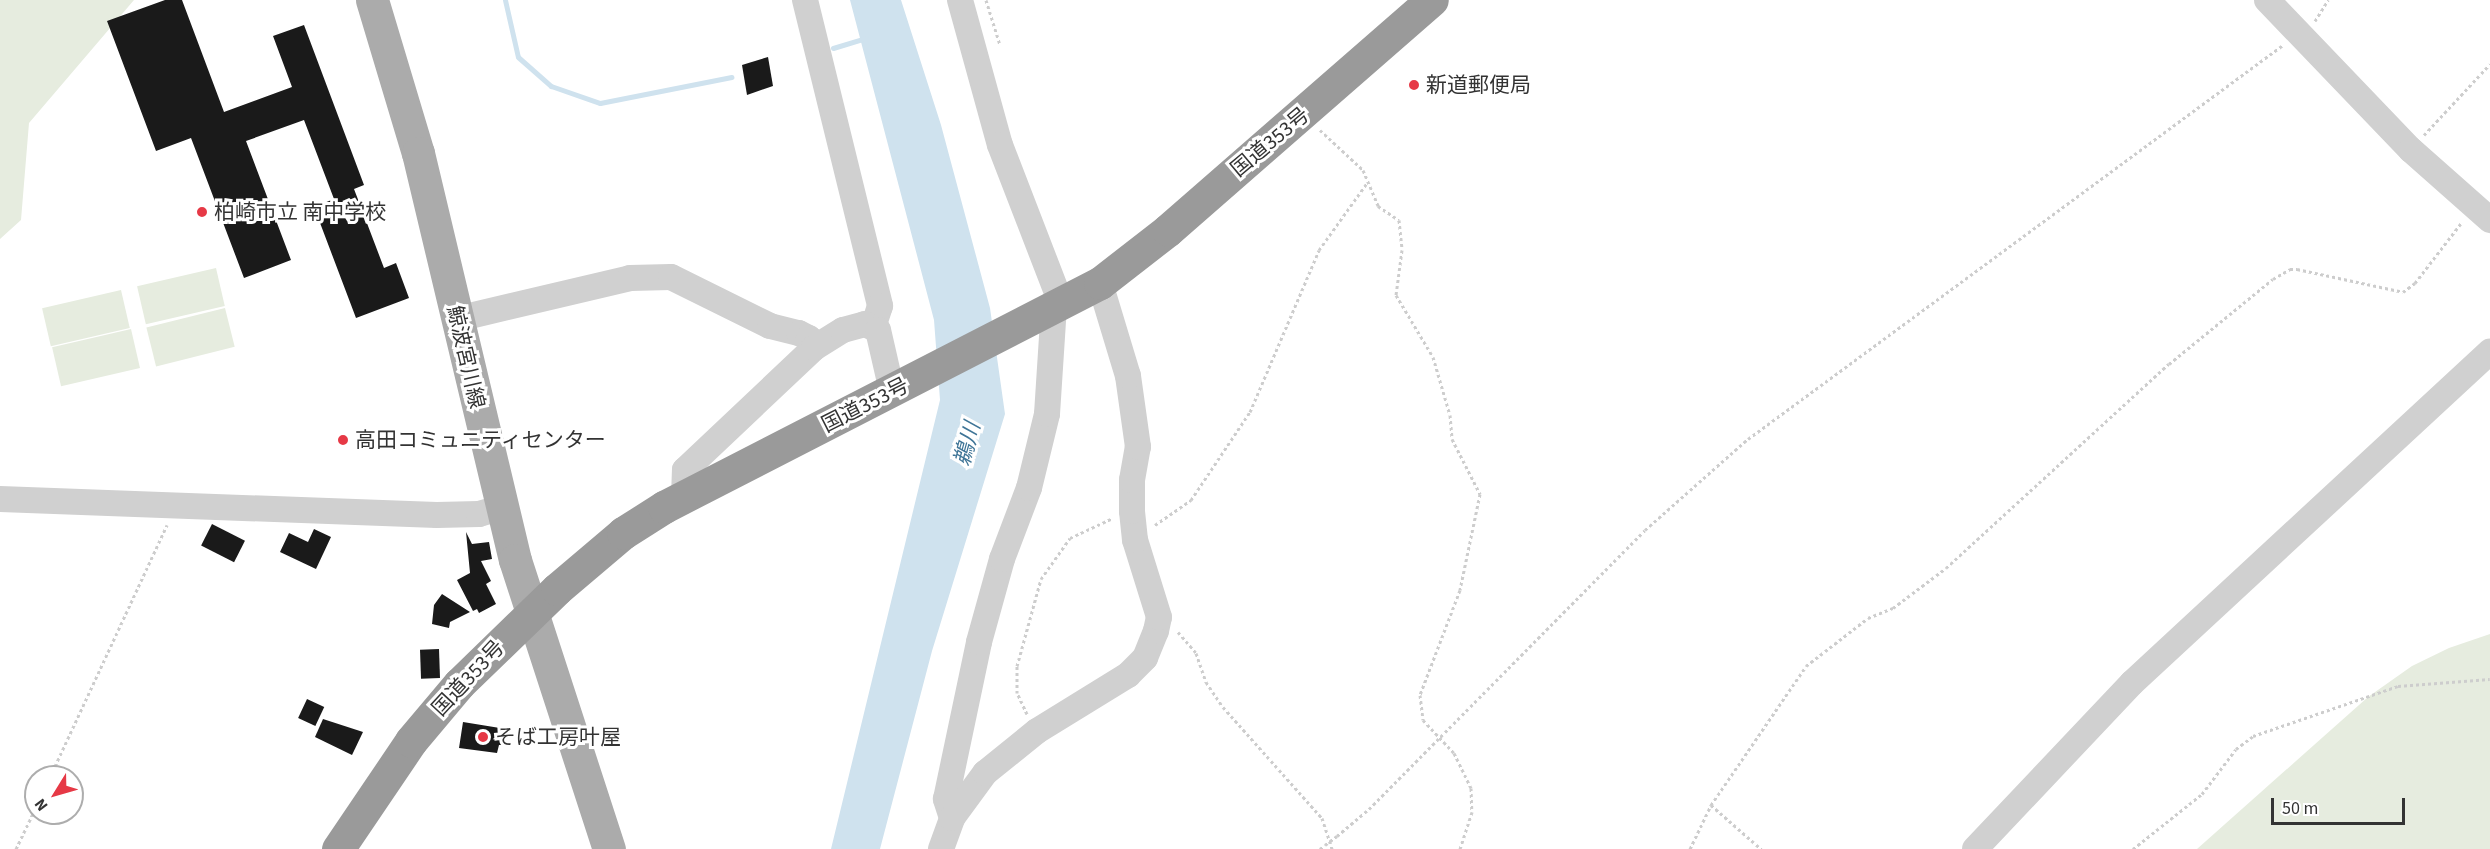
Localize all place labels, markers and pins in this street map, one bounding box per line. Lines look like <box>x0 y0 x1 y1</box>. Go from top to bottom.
place label: 新道郵便局 <box>1426 72 1531 98</box>
marker: 新道郵便局 <box>1407 78 1421 92</box>
place label: 柏崎市立 南中学校 <box>214 199 386 225</box>
marker: 柏崎市立 南中学校 <box>195 205 209 219</box>
place label: 高田コミュニティセンター <box>355 427 607 453</box>
marker: 高田コミュニティセンター <box>336 433 350 447</box>
place label: そば工房叶屋 <box>495 724 621 750</box>
marker: そば工房叶屋 <box>476 730 490 744</box>

